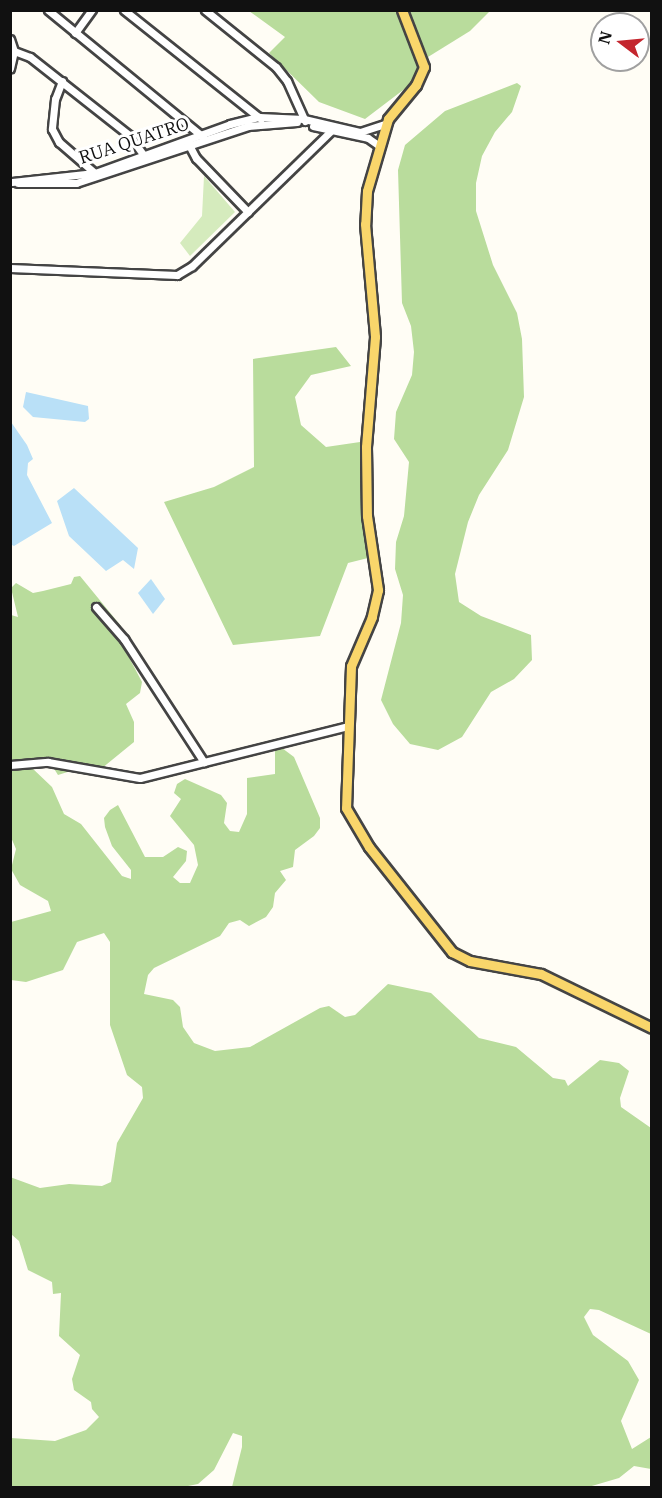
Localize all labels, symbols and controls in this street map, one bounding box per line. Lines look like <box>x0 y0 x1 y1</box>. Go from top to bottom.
north arrow <box>590 12 650 72</box>
text: N <box>593 29 616 46</box>
street label: RUA QUATRO <box>76 113 192 169</box>

